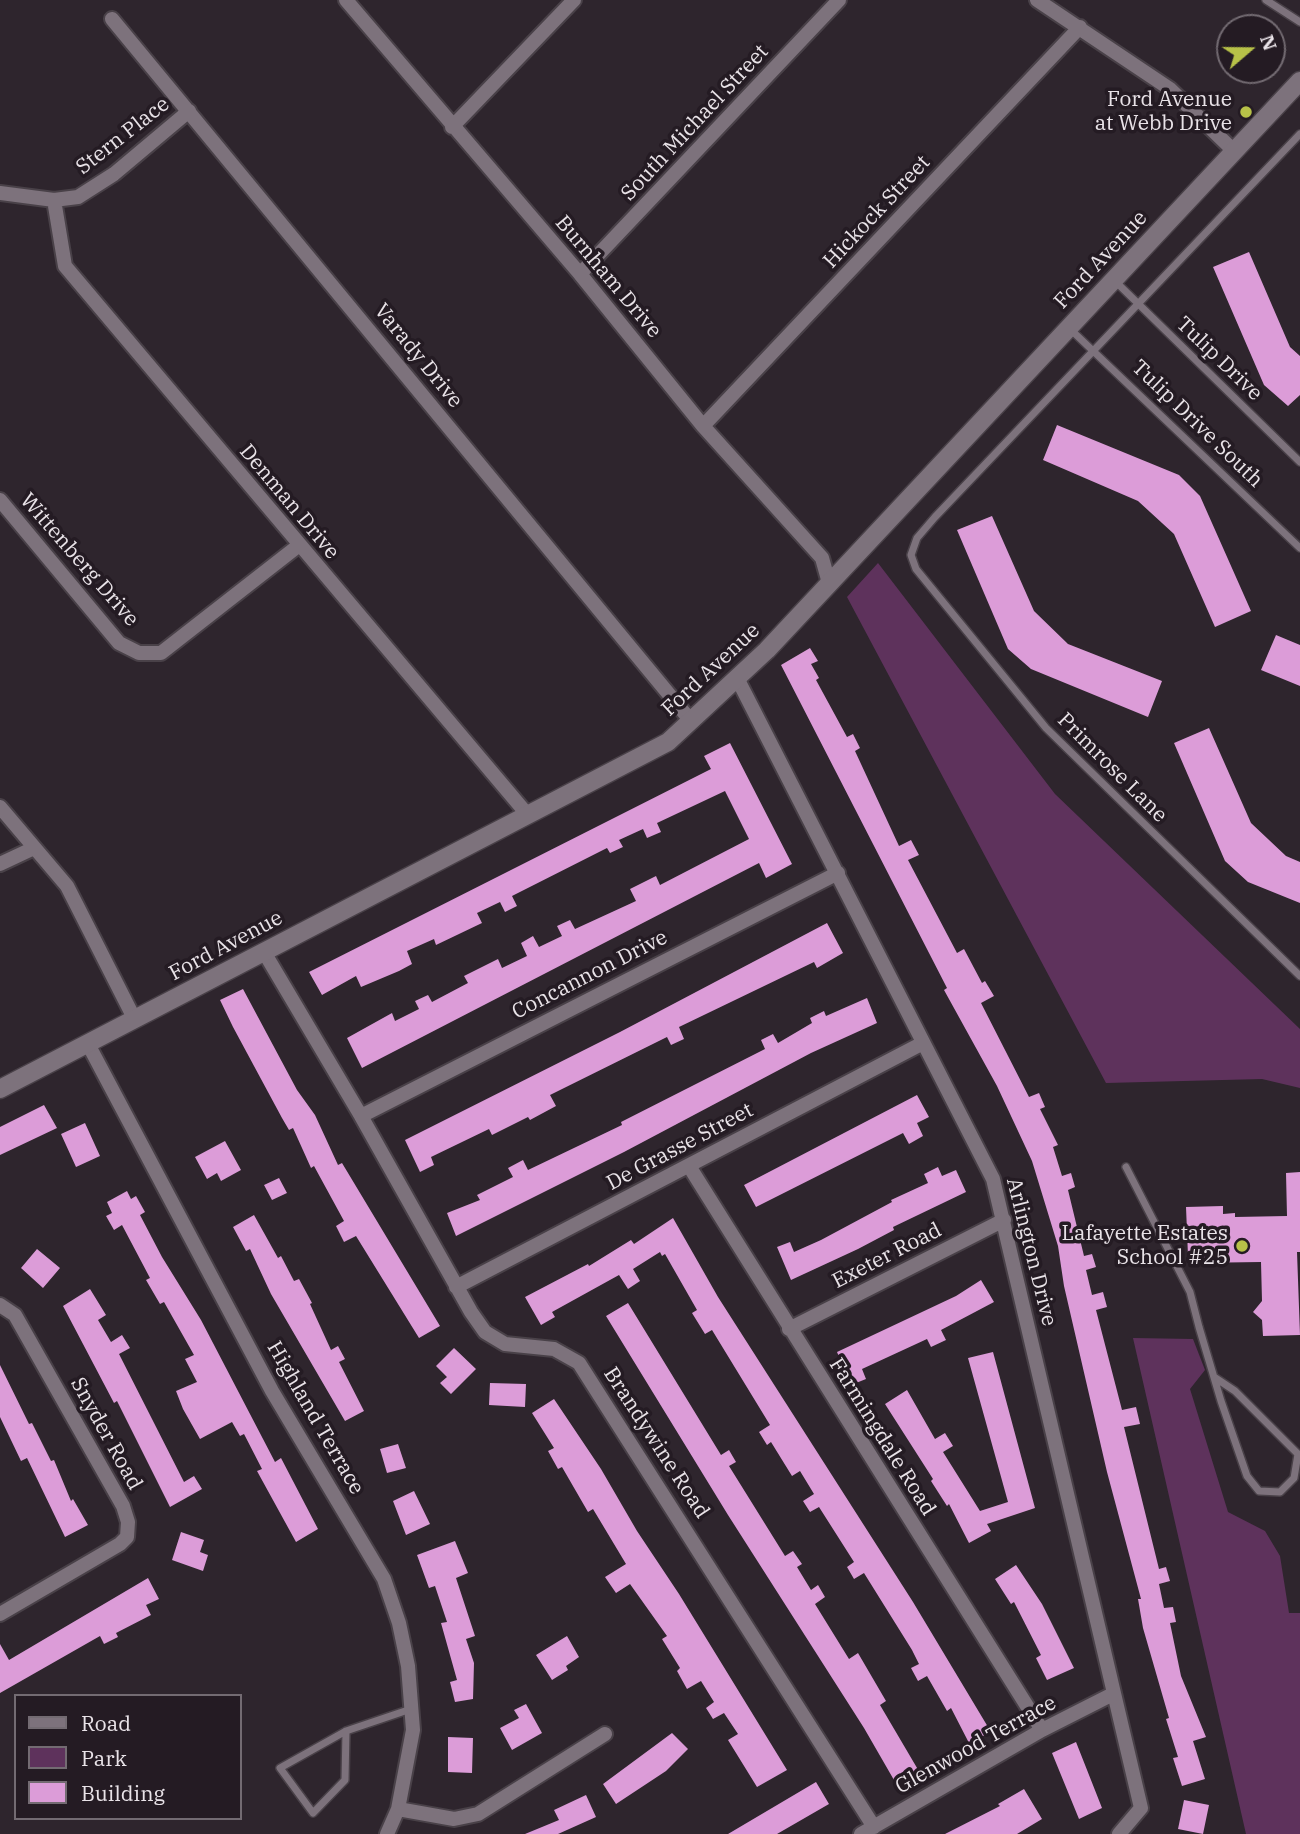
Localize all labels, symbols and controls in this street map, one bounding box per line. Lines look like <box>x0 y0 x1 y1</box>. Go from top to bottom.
north arrow <box>1216 14 1286 84</box>
text: N <box>1255 31 1283 54</box>
street label: South Michael Street <box>616 40 774 206</box>
place label: Ford Avenue at Webb Drive <box>1095 87 1232 137</box>
street label: Stern Place <box>71 92 175 180</box>
marker: Ford Avenue at Webb Drive <box>1238 104 1254 120</box>
street label: Hickock Street <box>818 150 936 274</box>
street label: Ford Avenue <box>1049 206 1153 314</box>
street label: Burnham Drive <box>549 211 667 343</box>
street label: Varady Drive <box>368 299 468 413</box>
street label: Tulip Drive <box>1171 312 1267 406</box>
street label: Tulip Drive South <box>1126 355 1268 493</box>
street label: Denman Drive <box>234 439 344 565</box>
street label: Wittenberg Drive <box>14 488 144 632</box>
street label: Ford Avenue <box>657 618 765 722</box>
street label: Primrose Lane <box>1052 708 1172 828</box>
street label: Ford Avenue <box>165 906 287 986</box>
street label: Concannon Drive <box>508 925 672 1025</box>
street label: De Grasse Street <box>602 1098 758 1196</box>
street label: Arlington Drive <box>1000 1175 1062 1329</box>
street label: Exeter Road <box>828 1218 946 1294</box>
place label: Lafayette Estates School #25 <box>1062 1221 1228 1271</box>
marker: Lafayette Estates School #25 <box>1234 1238 1250 1254</box>
street label: Highland Terrace <box>261 1337 369 1499</box>
street label: Farmingdale Road <box>823 1354 941 1520</box>
street label: Brandywine Road <box>598 1363 714 1523</box>
street label: Snyder Road <box>65 1373 147 1495</box>
street label: Glenwood Terrace <box>891 1690 1061 1800</box>
legend <box>14 1694 242 1820</box>
text: Road <box>81 1709 131 1737</box>
text: Park <box>81 1744 127 1772</box>
text: Building <box>81 1779 165 1807</box>

